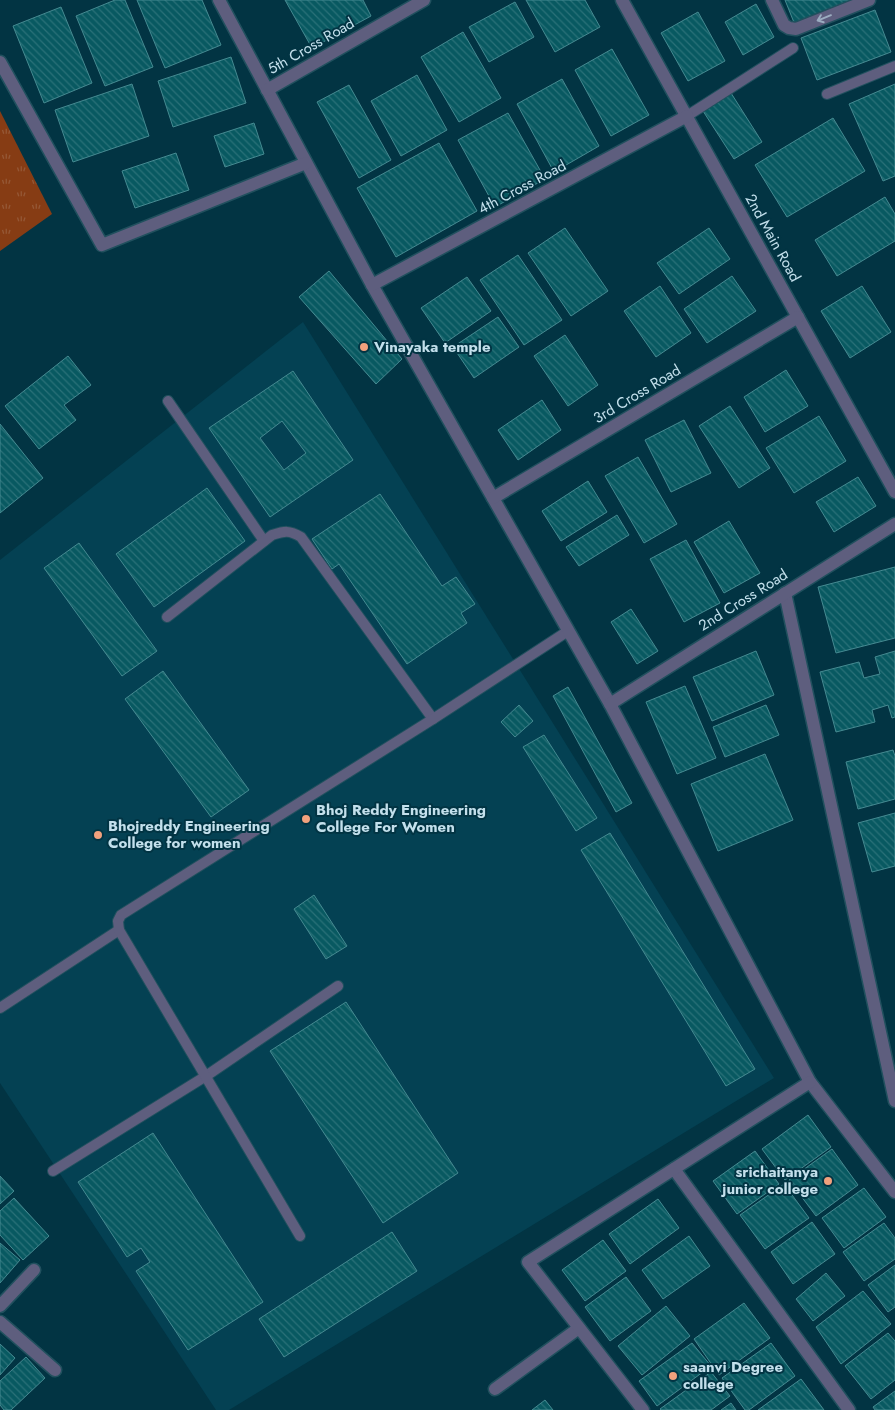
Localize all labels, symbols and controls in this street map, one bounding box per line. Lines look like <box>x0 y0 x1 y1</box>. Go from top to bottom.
street label: 5th Cross Road <box>264 12 358 80</box>
one-way arrow <box>817 14 832 23</box>
street label: 4th Cross Road <box>474 155 570 219</box>
street label: 2nd Main Road <box>740 190 806 286</box>
place label: Vinayaka temple <box>373 336 491 358</box>
marker: Vinayaka temple <box>358 341 370 353</box>
street label: 3rd Cross Road <box>589 359 685 429</box>
street label: 2nd Cross Road <box>694 564 792 636</box>
place label: Bhoj Reddy Engineering College For Women <box>316 799 486 838</box>
marker: Bhoj Reddy Engineering College For Women <box>300 813 312 825</box>
place label: Bhojreddy Engineering College for women <box>108 815 270 854</box>
marker: Bhojreddy Engineering College for women <box>92 829 104 841</box>
place label: srichaitanya junior college <box>720 1161 818 1200</box>
marker: srichaitanya junior college <box>822 1175 834 1187</box>
place label: saanvi Degree college <box>683 1356 783 1395</box>
marker: saanvi Degree college <box>667 1370 679 1382</box>

